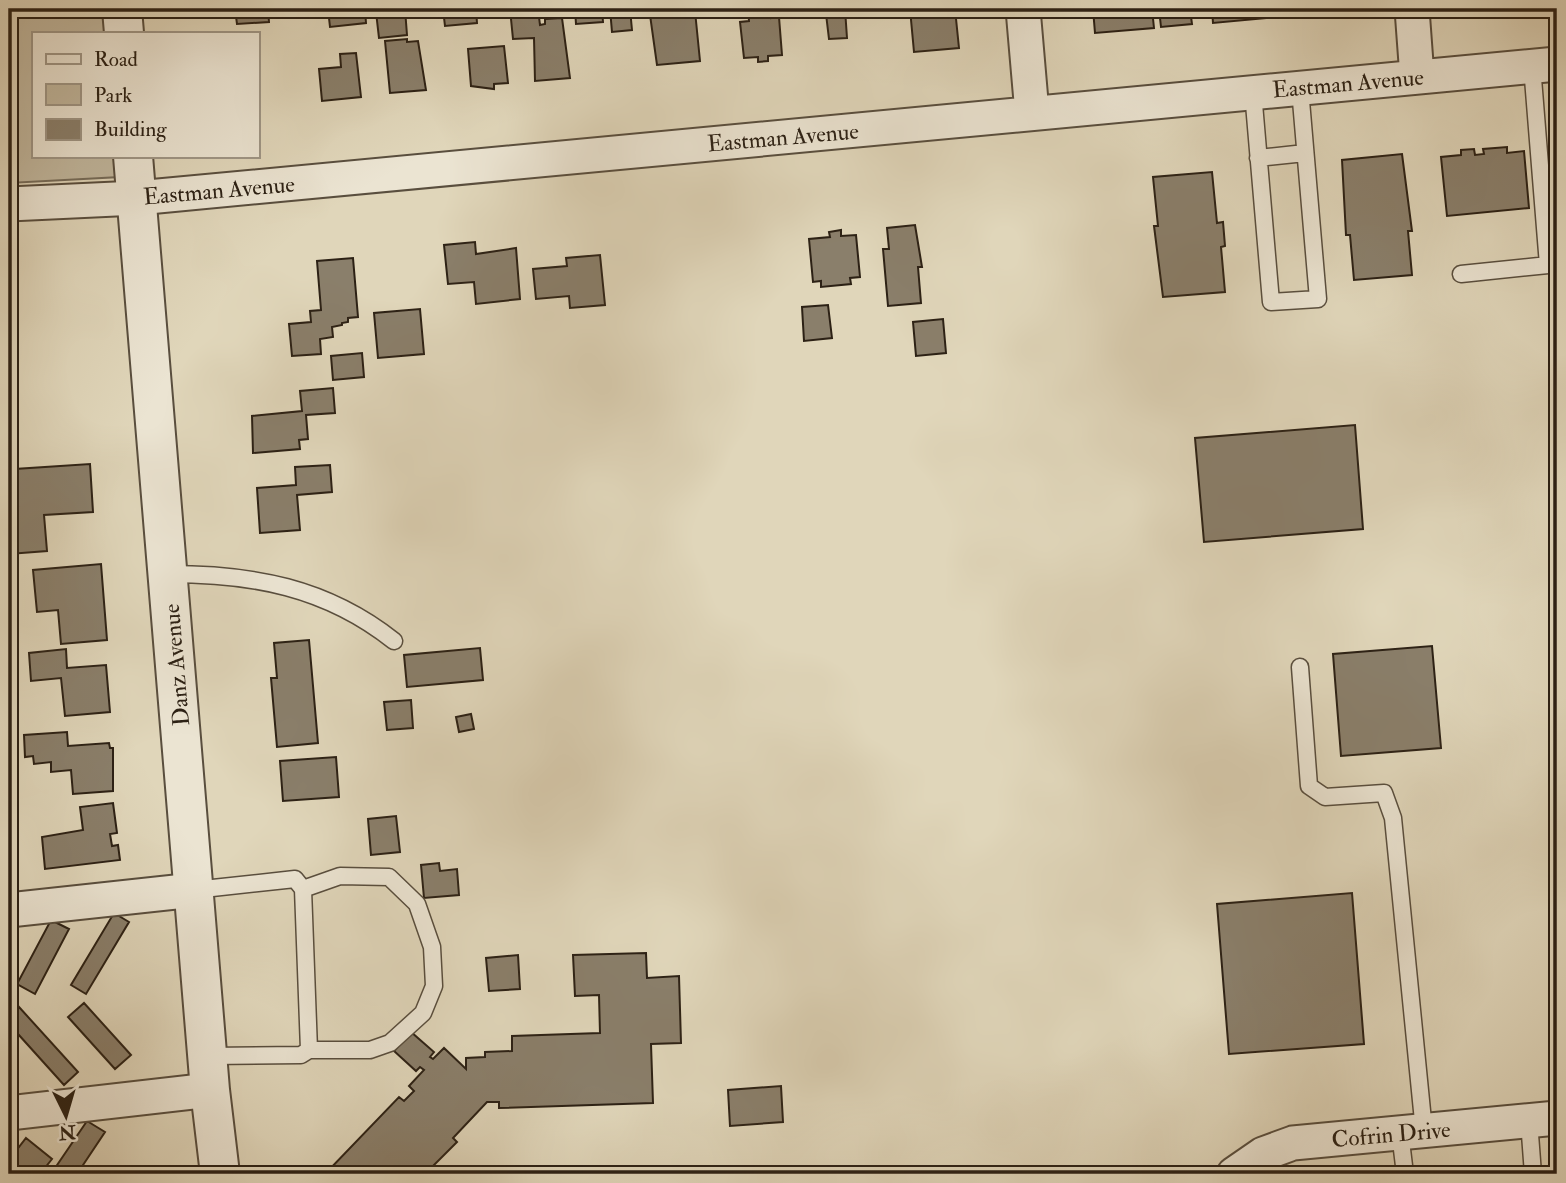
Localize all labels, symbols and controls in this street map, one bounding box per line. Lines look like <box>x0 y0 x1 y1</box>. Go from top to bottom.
legend <box>32 32 259 158</box>
text: Road <box>94 46 139 73</box>
street label: Eastman Avenue <box>1271 62 1425 105</box>
text: Park <box>94 82 132 109</box>
text: Building <box>94 116 167 143</box>
street label: Eastman Avenue <box>706 116 860 159</box>
street label: Eastman Avenue <box>142 169 296 212</box>
street label: Danz Avenue <box>157 602 196 727</box>
north arrow <box>32 1082 102 1152</box>
street label: Cofrin Drive <box>1330 1115 1452 1154</box>
text: N <box>57 1119 78 1145</box>

